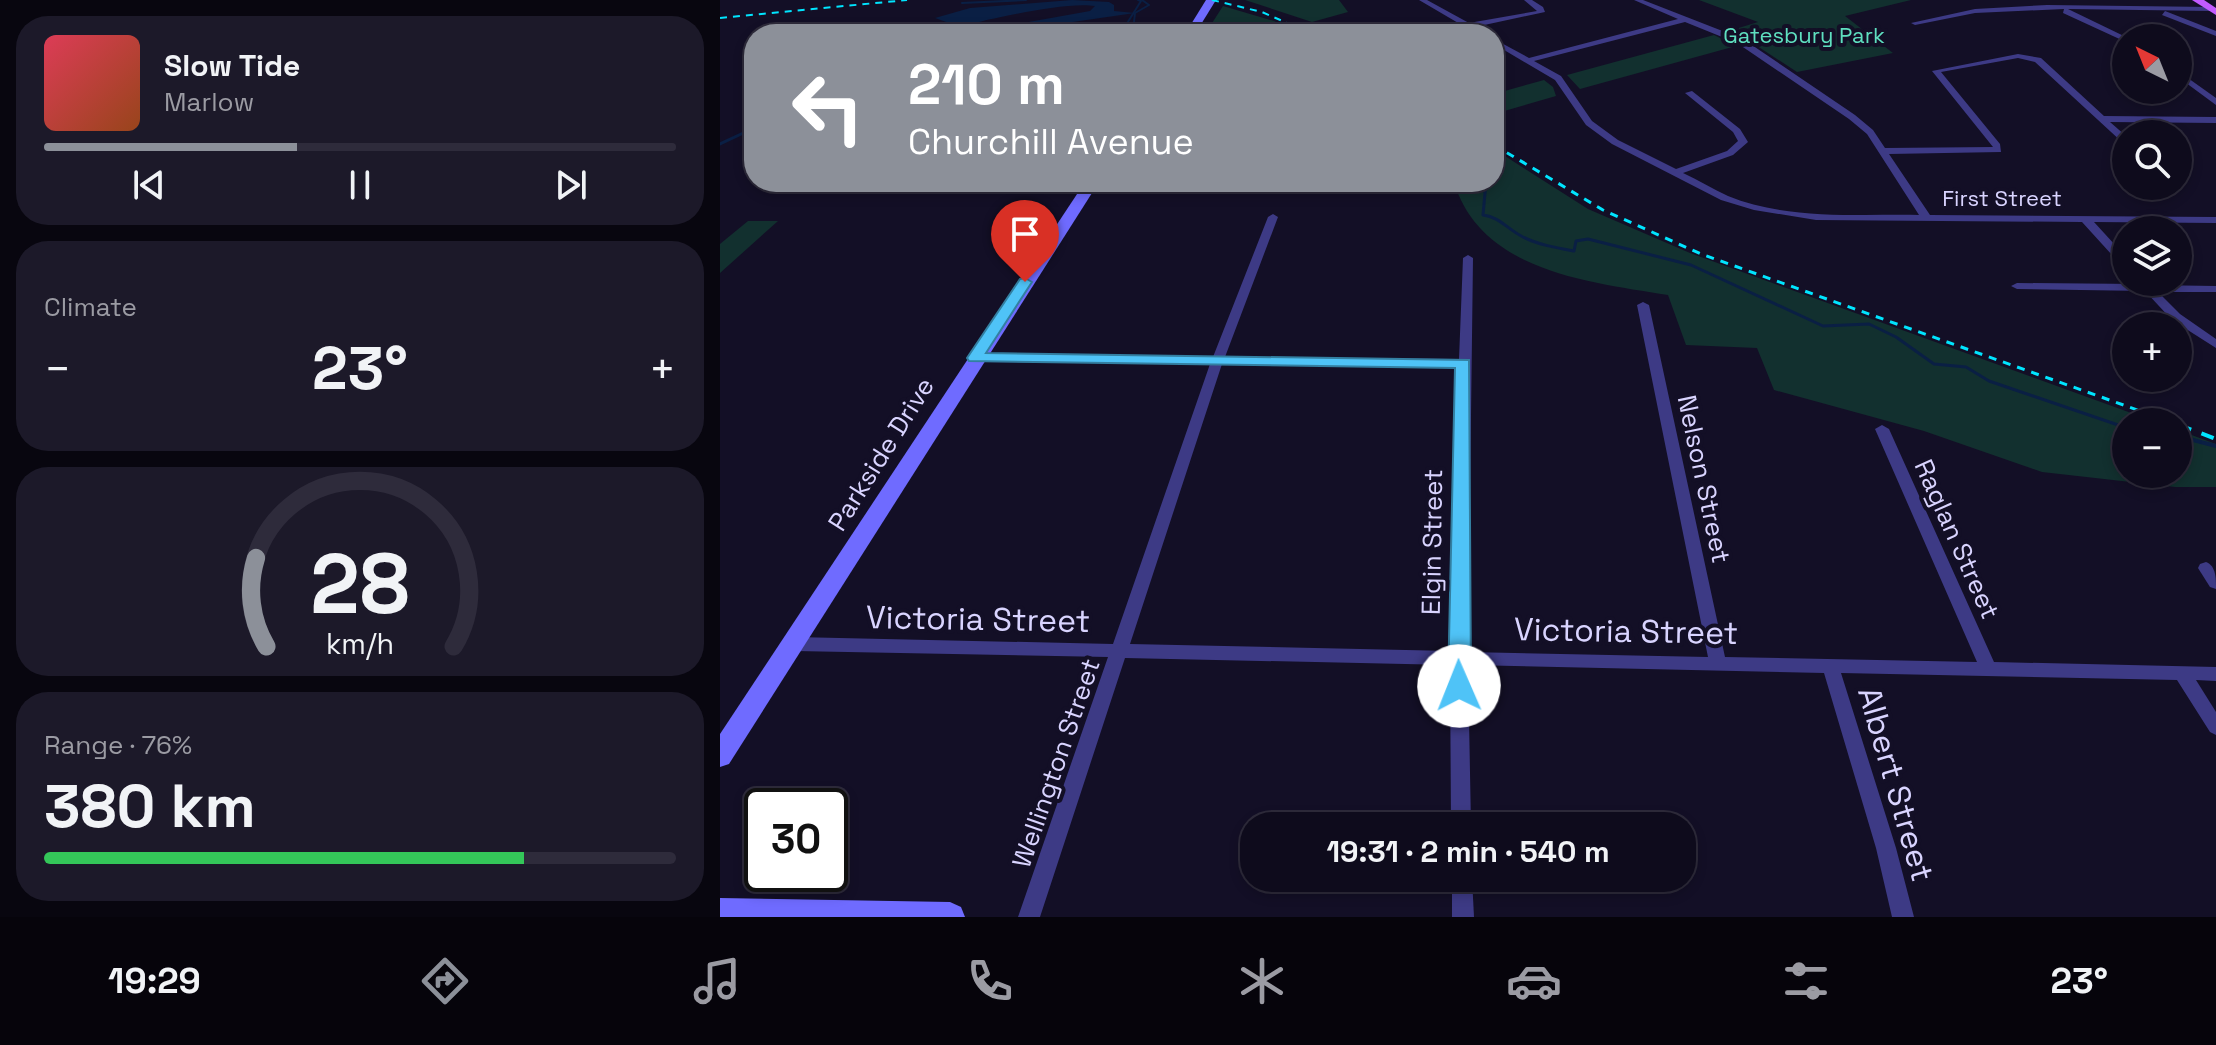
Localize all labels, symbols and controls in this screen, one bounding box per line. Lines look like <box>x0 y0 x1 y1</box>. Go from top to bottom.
park label: Gatesbury Park <box>1723 21 1885 49</box>
north arrow <box>2112 24 2192 104</box>
map controls <box>2112 24 2192 488</box>
text: Slow Tide <box>164 46 300 85</box>
text: 210 m <box>908 49 1065 120</box>
icon: left <box>776 56 880 160</box>
text: Marlow <box>164 85 254 119</box>
text: Churchill Avenue <box>908 119 1194 165</box>
button: search <box>2112 120 2192 200</box>
icon: previous <box>127 163 171 207</box>
icon: pause <box>338 163 382 207</box>
icon: next <box>549 163 593 207</box>
street label: First Street <box>1942 184 2062 212</box>
pin <box>991 200 1059 282</box>
icon: arrive <box>1003 212 1047 256</box>
button: layers <box>2112 216 2192 296</box>
text: Climate <box>44 290 137 324</box>
button: + <box>2112 312 2192 392</box>
text: 23° <box>312 330 408 407</box>
text: − <box>44 341 71 397</box>
text: + <box>649 341 676 397</box>
street label: Parkside Drive <box>820 371 942 537</box>
street label: Nelson Street <box>1670 392 1738 566</box>
button: − <box>2112 408 2192 488</box>
street label: Raglan Street <box>1907 454 2007 624</box>
street label: Elgin Street <box>1414 469 1450 615</box>
text: 28 <box>310 531 410 637</box>
street label: Victoria Street <box>865 597 1091 641</box>
street label: Victoria Street <box>1513 609 1739 653</box>
text: km/h <box>326 626 394 662</box>
position arrow <box>1417 644 1501 728</box>
street label: Wellington Street <box>1004 654 1108 872</box>
street label: Albert Street <box>1849 682 1943 886</box>
text: Range · 76% <box>44 728 192 762</box>
text: 380 km <box>44 768 256 845</box>
speed limit sign: 30 <box>744 788 848 892</box>
text: 19:31 · 2 min · 540 m <box>1326 832 1610 871</box>
icon: directions <box>417 953 473 1009</box>
icon: music <box>689 953 745 1009</box>
icon: phone <box>962 953 1018 1009</box>
icon: climate <box>1234 953 1290 1009</box>
icon: car <box>1506 953 1562 1009</box>
icon: filters <box>1778 953 1834 1009</box>
text: 19:29 <box>108 958 201 1004</box>
text: 23° <box>2050 958 2108 1004</box>

